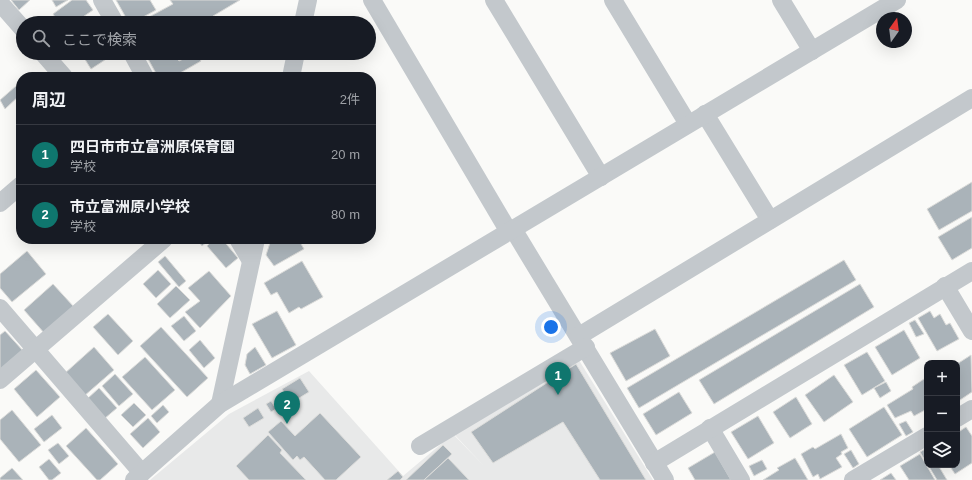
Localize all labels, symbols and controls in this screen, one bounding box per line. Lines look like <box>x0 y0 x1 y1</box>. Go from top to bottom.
north arrow <box>876 12 912 48</box>
search box <box>16 16 376 60</box>
icon: search <box>30 27 52 49</box>
text: ここで検索 <box>62 31 137 48</box>
text: 周辺 <box>32 91 66 110</box>
text: 2件 <box>340 92 360 107</box>
text: 四日市市立富洲原保育園 <box>70 138 235 155</box>
text: 1 <box>41 147 49 162</box>
text: 20 m <box>331 147 360 162</box>
text: 学校 <box>70 159 96 174</box>
text: 市立富洲原小学校 <box>70 198 190 215</box>
text: 2 <box>41 207 49 222</box>
text: 80 m <box>331 207 360 222</box>
text: 学校 <box>70 219 96 234</box>
your location <box>541 317 561 337</box>
map controls <box>924 360 960 468</box>
button: + <box>924 360 960 396</box>
pin: 1 <box>545 362 571 395</box>
pin: 2 <box>274 391 300 424</box>
button: − <box>924 396 960 432</box>
button: layers <box>924 432 960 468</box>

